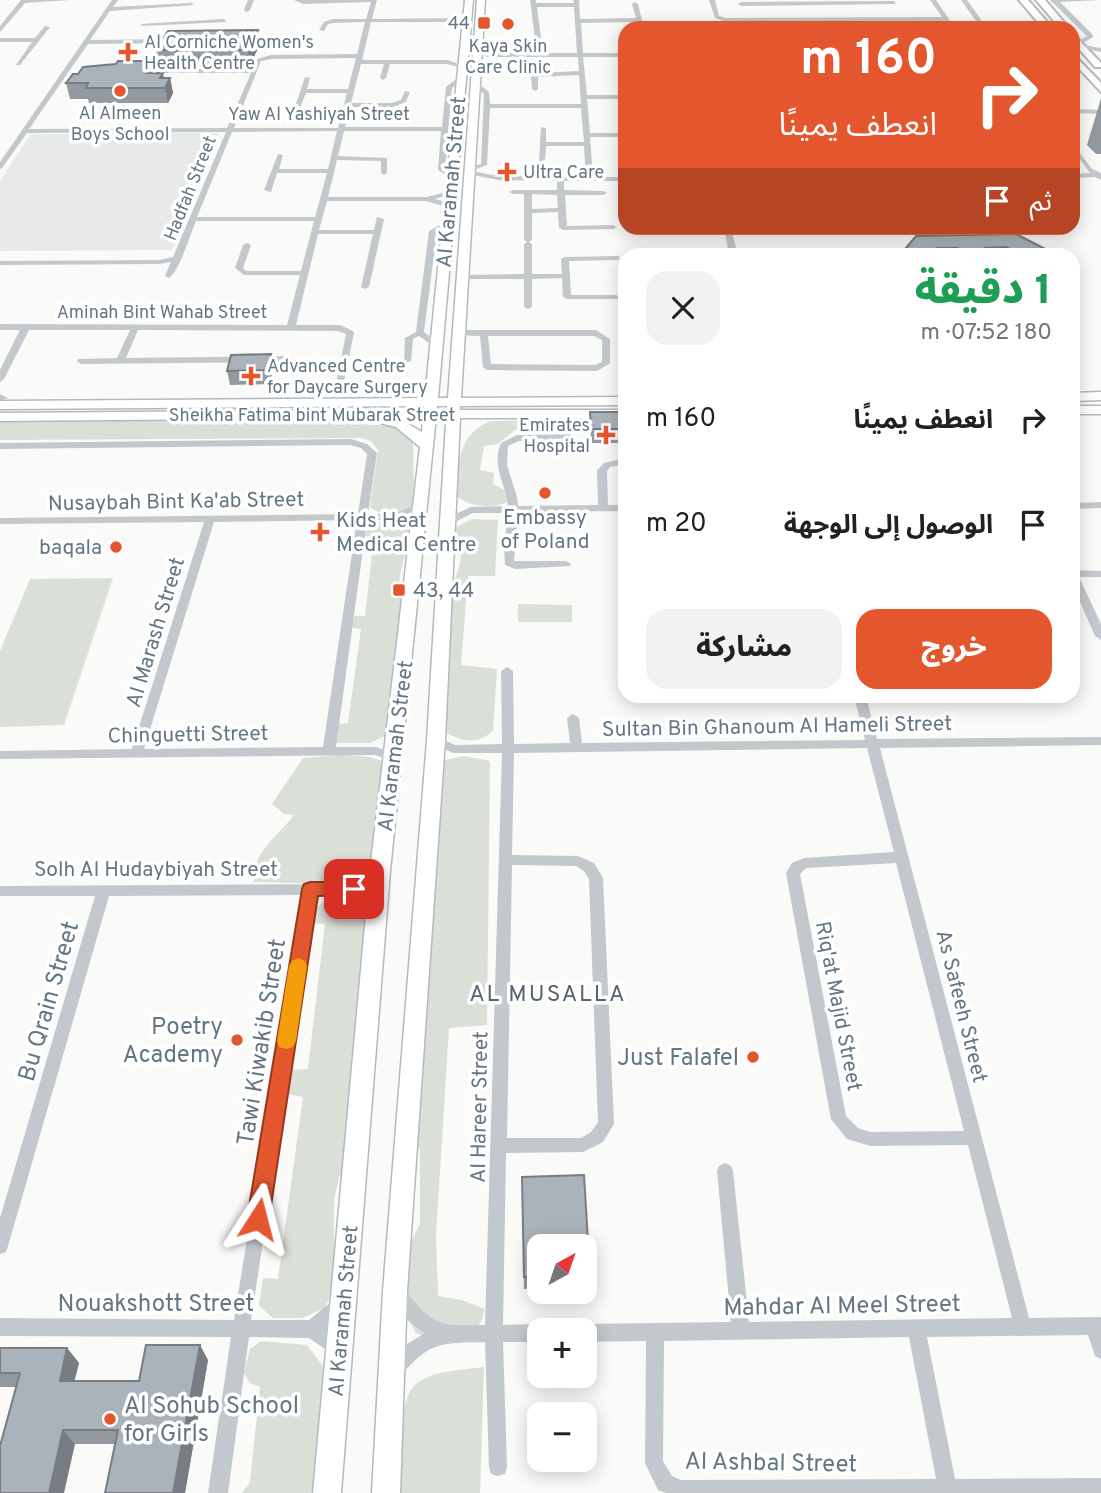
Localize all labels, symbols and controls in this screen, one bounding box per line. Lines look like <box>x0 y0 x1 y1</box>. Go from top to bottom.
place label: 44 <box>448 13 470 36</box>
marker: 44 <box>476 15 492 31</box>
marker: Kaya Skin Care Clinic <box>500 16 516 32</box>
text: 160 m <box>800 30 937 92</box>
place label: Al Corniche Women's Health Centre <box>144 32 314 76</box>
place label: Kaya Skin Care Clinic <box>465 36 551 80</box>
marker: Al Corniche Women's Health Centre <box>118 42 138 62</box>
icon: right <box>961 49 1052 140</box>
marker: Al Almeen Boys School <box>112 83 128 99</box>
street label: Al Karamah Street <box>432 95 473 269</box>
place label: Al Almeen Boys School <box>71 103 169 147</box>
street label: Yaw Al Yashiyah Street <box>228 104 410 127</box>
text: انعطف يمينًا <box>778 107 937 147</box>
street label: Hadfah Street <box>160 133 223 244</box>
marker: Ultra Care <box>497 162 517 182</box>
place label: Ultra Care <box>523 162 604 185</box>
icon: arrive <box>978 182 1016 220</box>
text: ثم <box>1030 187 1052 220</box>
text: 1 دقيقة <box>914 266 1052 319</box>
button: close <box>646 271 720 345</box>
street label: Aminah Bint Wahab Street <box>57 302 267 325</box>
text: 180 m · 07:52 <box>921 319 1052 348</box>
place label: Advanced Centre for Daycare Surgery <box>267 356 428 400</box>
marker: Advanced Centre for Daycare Surgery <box>241 366 261 386</box>
icon: right <box>1014 401 1052 439</box>
text: 160 m <box>646 403 716 436</box>
street label: Sheikha Fatima bint Mubarak Street <box>169 405 455 428</box>
text: انعطف يمينًا <box>854 405 993 438</box>
place label: Emirates Hospital <box>519 415 590 459</box>
marker: Emirates Hospital <box>596 425 616 445</box>
marker: Embassy of Poland <box>537 485 553 501</box>
street label: Nusaybah Bint Ka'ab Street <box>48 487 305 518</box>
place label: Embassy of Poland <box>500 505 590 556</box>
icon: arrive <box>1014 506 1052 544</box>
place label: Kids Heat Medical Centre <box>336 508 476 559</box>
text: 20 m <box>646 508 707 541</box>
text: الوصول إلى الوجهة <box>784 510 993 543</box>
marker: Kids Heat Medical Centre <box>310 522 330 542</box>
place label: baqala <box>39 535 102 562</box>
marker: baqala <box>108 539 124 555</box>
street label: Al Marash Street <box>121 554 192 711</box>
place label: 43, 44 <box>413 578 474 605</box>
marker: 43, 44 <box>391 582 407 598</box>
button: مشاركة <box>646 609 842 689</box>
button: خروج <box>856 609 1052 689</box>
street label: Al Karamah Street <box>373 659 420 833</box>
street label: Sultan Bin Ghanoum Al Hameli Street <box>602 711 952 744</box>
street label: Chinguetti Street <box>107 721 269 750</box>
street label: Solh Al Hudaybiyah Street <box>34 857 278 884</box>
pin <box>324 859 384 919</box>
icon: arrive <box>335 870 373 908</box>
street label: Bu Qrain Street <box>13 918 87 1085</box>
street label: Riq'at Majid Street <box>808 919 867 1093</box>
street label: As Safeeh Street <box>929 927 993 1086</box>
street label: Tawi Kiwakib Street <box>232 937 294 1148</box>
district label: AL MUSALLA <box>469 981 627 1010</box>
place label: Poetry Academy <box>123 1013 223 1071</box>
street label: Al Hareer Street <box>466 1031 495 1183</box>
marker: Poetry Academy <box>229 1032 245 1048</box>
place label: Just Falafel <box>617 1044 739 1074</box>
marker: Just Falafel <box>745 1049 761 1065</box>
position arrow <box>221 1182 295 1256</box>
street label: Al Karamah Street <box>324 1224 365 1398</box>
north arrow <box>527 1234 597 1304</box>
map controls <box>527 1234 597 1472</box>
street label: Nouakshott Street <box>58 1290 254 1320</box>
street label: Mahdar Al Meel Street <box>723 1290 961 1324</box>
button: + <box>527 1318 597 1388</box>
place label: Al Sohub School for Girls <box>124 1392 299 1450</box>
button: − <box>527 1402 597 1472</box>
marker: Al Sohub School for Girls <box>102 1411 118 1427</box>
street label: Al Ashbal Street <box>684 1447 858 1481</box>

